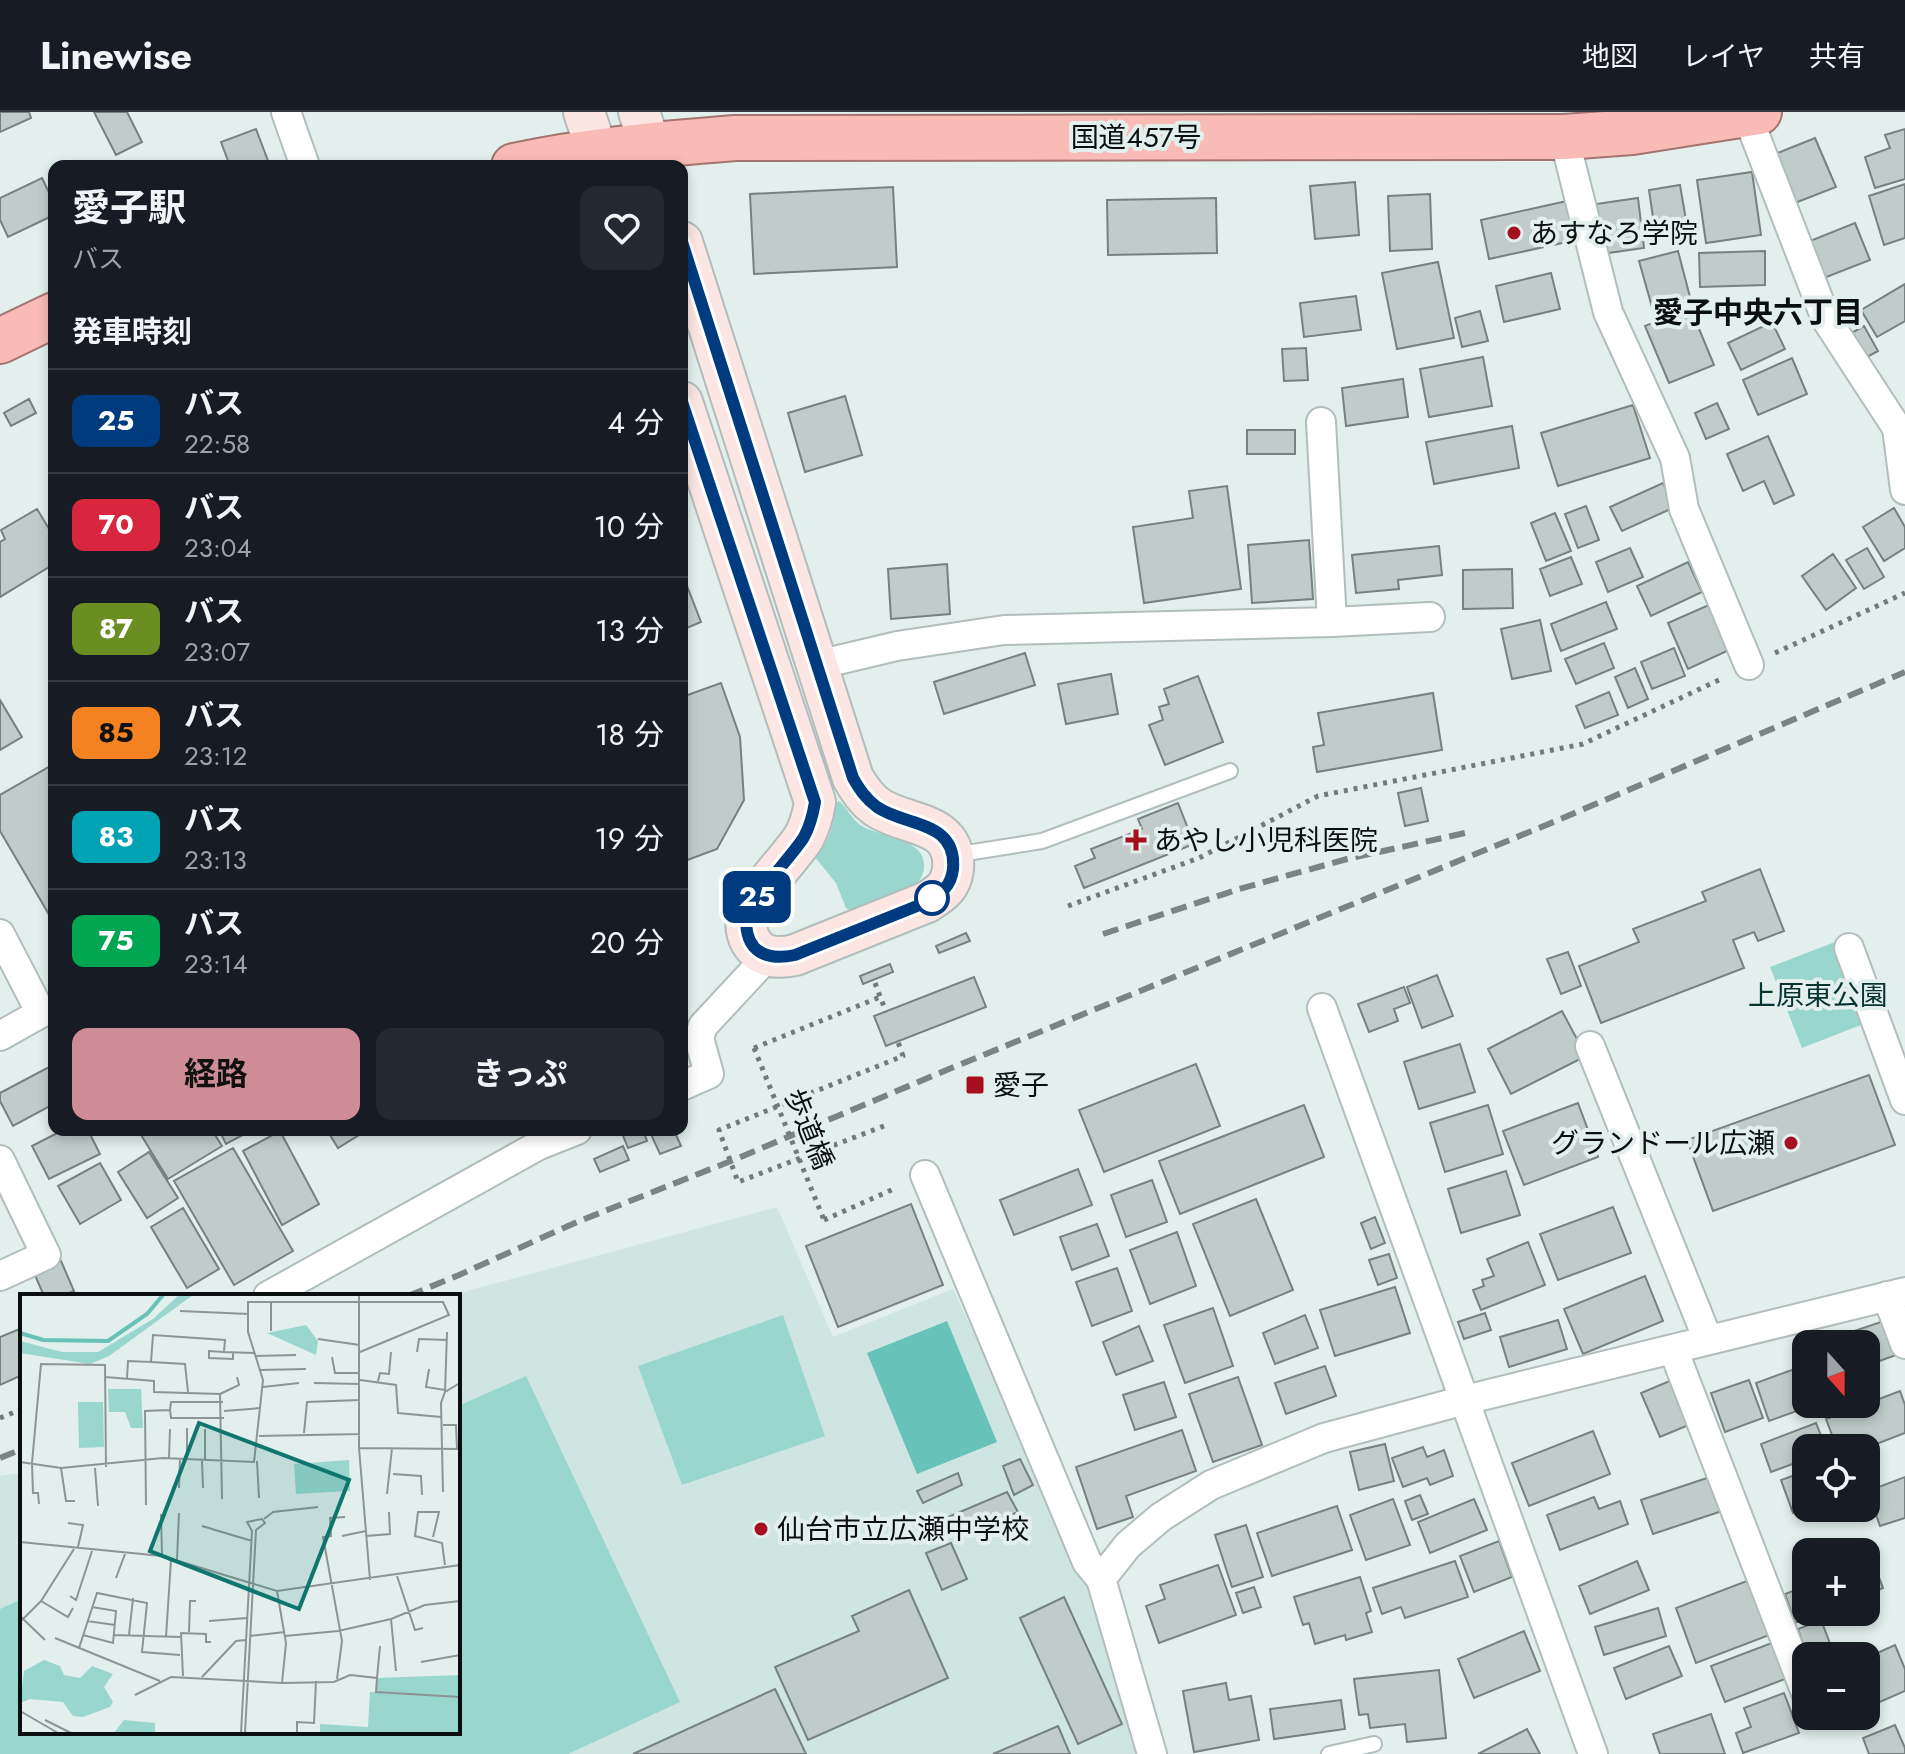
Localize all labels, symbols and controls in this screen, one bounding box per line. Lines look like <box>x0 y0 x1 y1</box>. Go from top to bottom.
text: Linewise <box>40 28 192 83</box>
text: 地図 <box>1582 36 1638 77</box>
text: レイヤ <box>1682 36 1765 77</box>
text: 共有 <box>1809 36 1865 77</box>
street label: 国道457号 <box>1071 117 1201 158</box>
text: 愛子駅 <box>72 180 186 235</box>
button: heart <box>580 186 664 270</box>
place label: あすなろ学院 <box>1530 213 1698 254</box>
marker: あすなろ学院 <box>1505 224 1523 242</box>
text: バス <box>72 240 124 278</box>
district label: 愛子中央六丁目 <box>1653 291 1863 334</box>
text: 発車時刻 <box>72 310 192 353</box>
text: バス <box>184 382 244 425</box>
text: 25 <box>98 400 134 441</box>
text: 4 分 <box>608 401 664 444</box>
text: 22:58 <box>184 425 250 463</box>
text: バス <box>184 486 244 529</box>
text: 70 <box>98 504 134 545</box>
text: 10 分 <box>594 505 664 548</box>
text: 23:04 <box>184 529 252 567</box>
text: バス <box>184 590 244 633</box>
text: 87 <box>99 608 133 649</box>
text: 13 分 <box>595 609 664 652</box>
text: 23:07 <box>184 633 250 671</box>
text: バス <box>184 694 244 737</box>
text: 85 <box>98 712 134 753</box>
text: 18 分 <box>595 713 664 756</box>
text: 23:12 <box>184 737 247 775</box>
text: バス <box>184 798 244 841</box>
text: 83 <box>99 816 133 857</box>
text: 19 分 <box>594 817 664 860</box>
place label: あやし小児科医院 <box>1154 820 1378 861</box>
marker: あやし小児科医院 <box>1125 829 1147 851</box>
text: 23:13 <box>184 841 247 879</box>
line badge: 25 <box>721 871 793 923</box>
text: 25 <box>739 876 775 917</box>
unlabelled marker <box>915 881 949 915</box>
text: バス <box>184 902 244 945</box>
text: 75 <box>99 920 133 961</box>
text: 20 分 <box>590 921 664 964</box>
text: 23:14 <box>184 945 248 983</box>
park label: 上原東公園 <box>1748 975 1888 1016</box>
button: 経路 <box>72 1028 360 1120</box>
button: きっぷ <box>376 1028 664 1120</box>
place label: 愛子 <box>993 1065 1049 1106</box>
marker: 愛子 <box>964 1074 986 1096</box>
street label: 歩道橋 <box>774 1082 844 1176</box>
place label: グランドール広瀬 <box>1551 1123 1775 1164</box>
marker: グランドール広瀬 <box>1782 1134 1800 1152</box>
inset map <box>20 1294 460 1734</box>
north arrow <box>1792 1330 1880 1418</box>
map controls <box>1792 1330 1880 1730</box>
button: locate <box>1792 1434 1880 1522</box>
place label: 仙台市立広瀬中学校 <box>777 1509 1029 1550</box>
marker: 仙台市立広瀬中学校 <box>752 1520 770 1538</box>
button: + <box>1792 1538 1880 1626</box>
button: − <box>1792 1642 1880 1730</box>

